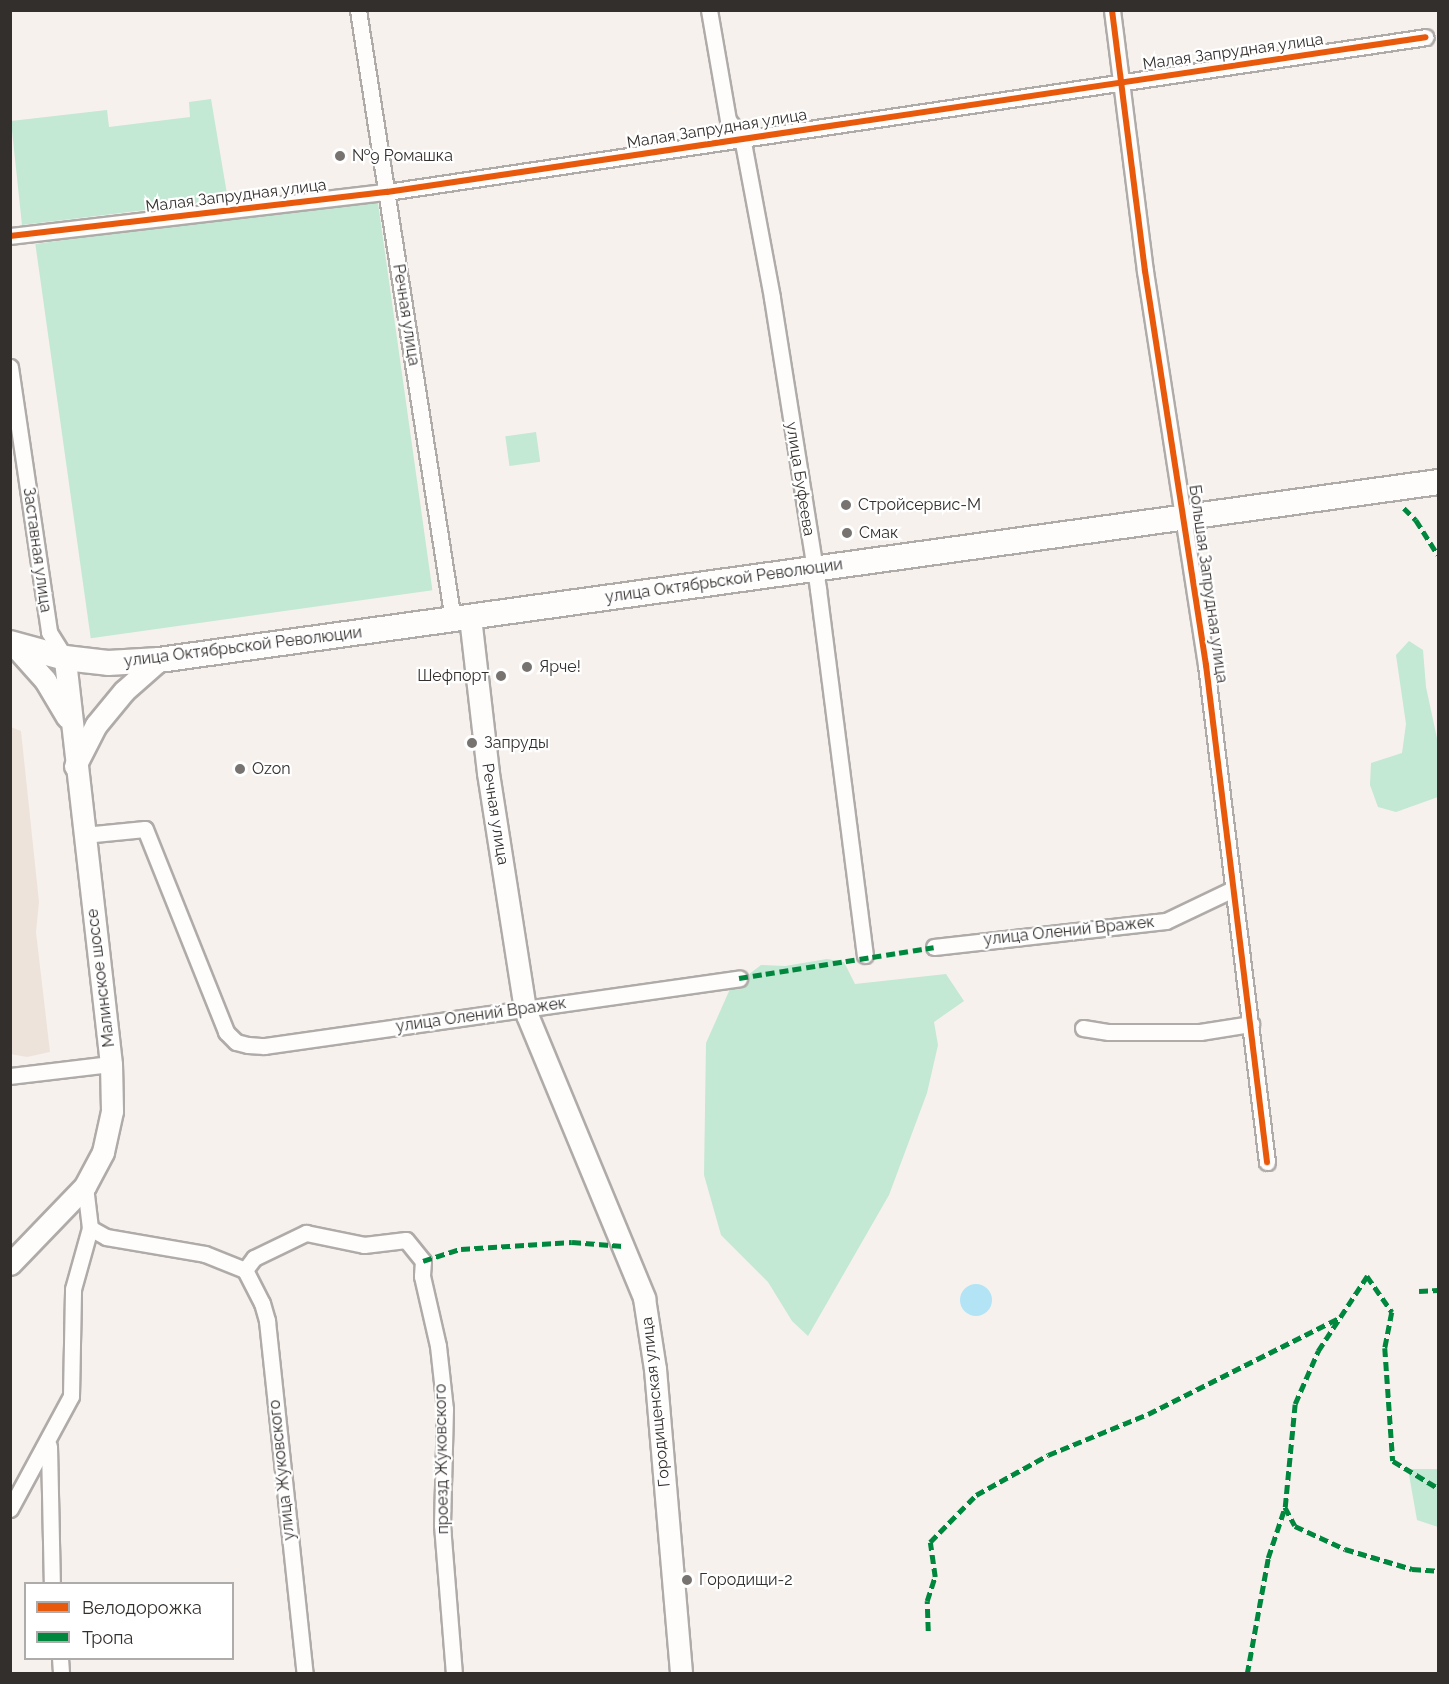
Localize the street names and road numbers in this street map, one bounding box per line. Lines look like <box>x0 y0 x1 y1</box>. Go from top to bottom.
street label: Малая Запрудная улица <box>1141 30 1325 74</box>
street label: Малая Запрудная улица <box>625 105 809 153</box>
street label: Малая Запрудная улица <box>144 175 328 217</box>
street label: Речная улица <box>388 262 424 368</box>
street label: улица Буфеева <box>781 421 819 537</box>
street label: Большая Запрудная улица <box>1185 483 1231 685</box>
street label: Заставная улица <box>19 486 55 614</box>
street label: улица Октябрьской Революции <box>604 555 844 607</box>
street label: улица Октябрьской Революции <box>123 623 363 671</box>
street label: Речная улица <box>477 761 513 867</box>
street label: Малинское шоссе <box>83 908 119 1048</box>
street label: улица Олений Вражек <box>983 912 1155 950</box>
street label: улица Олений Вражек <box>395 994 567 1036</box>
street label: Городищенская улица <box>638 1316 674 1488</box>
street label: проезд Жуковского <box>431 1384 453 1534</box>
street label: улица Жуковского <box>265 1399 299 1541</box>

